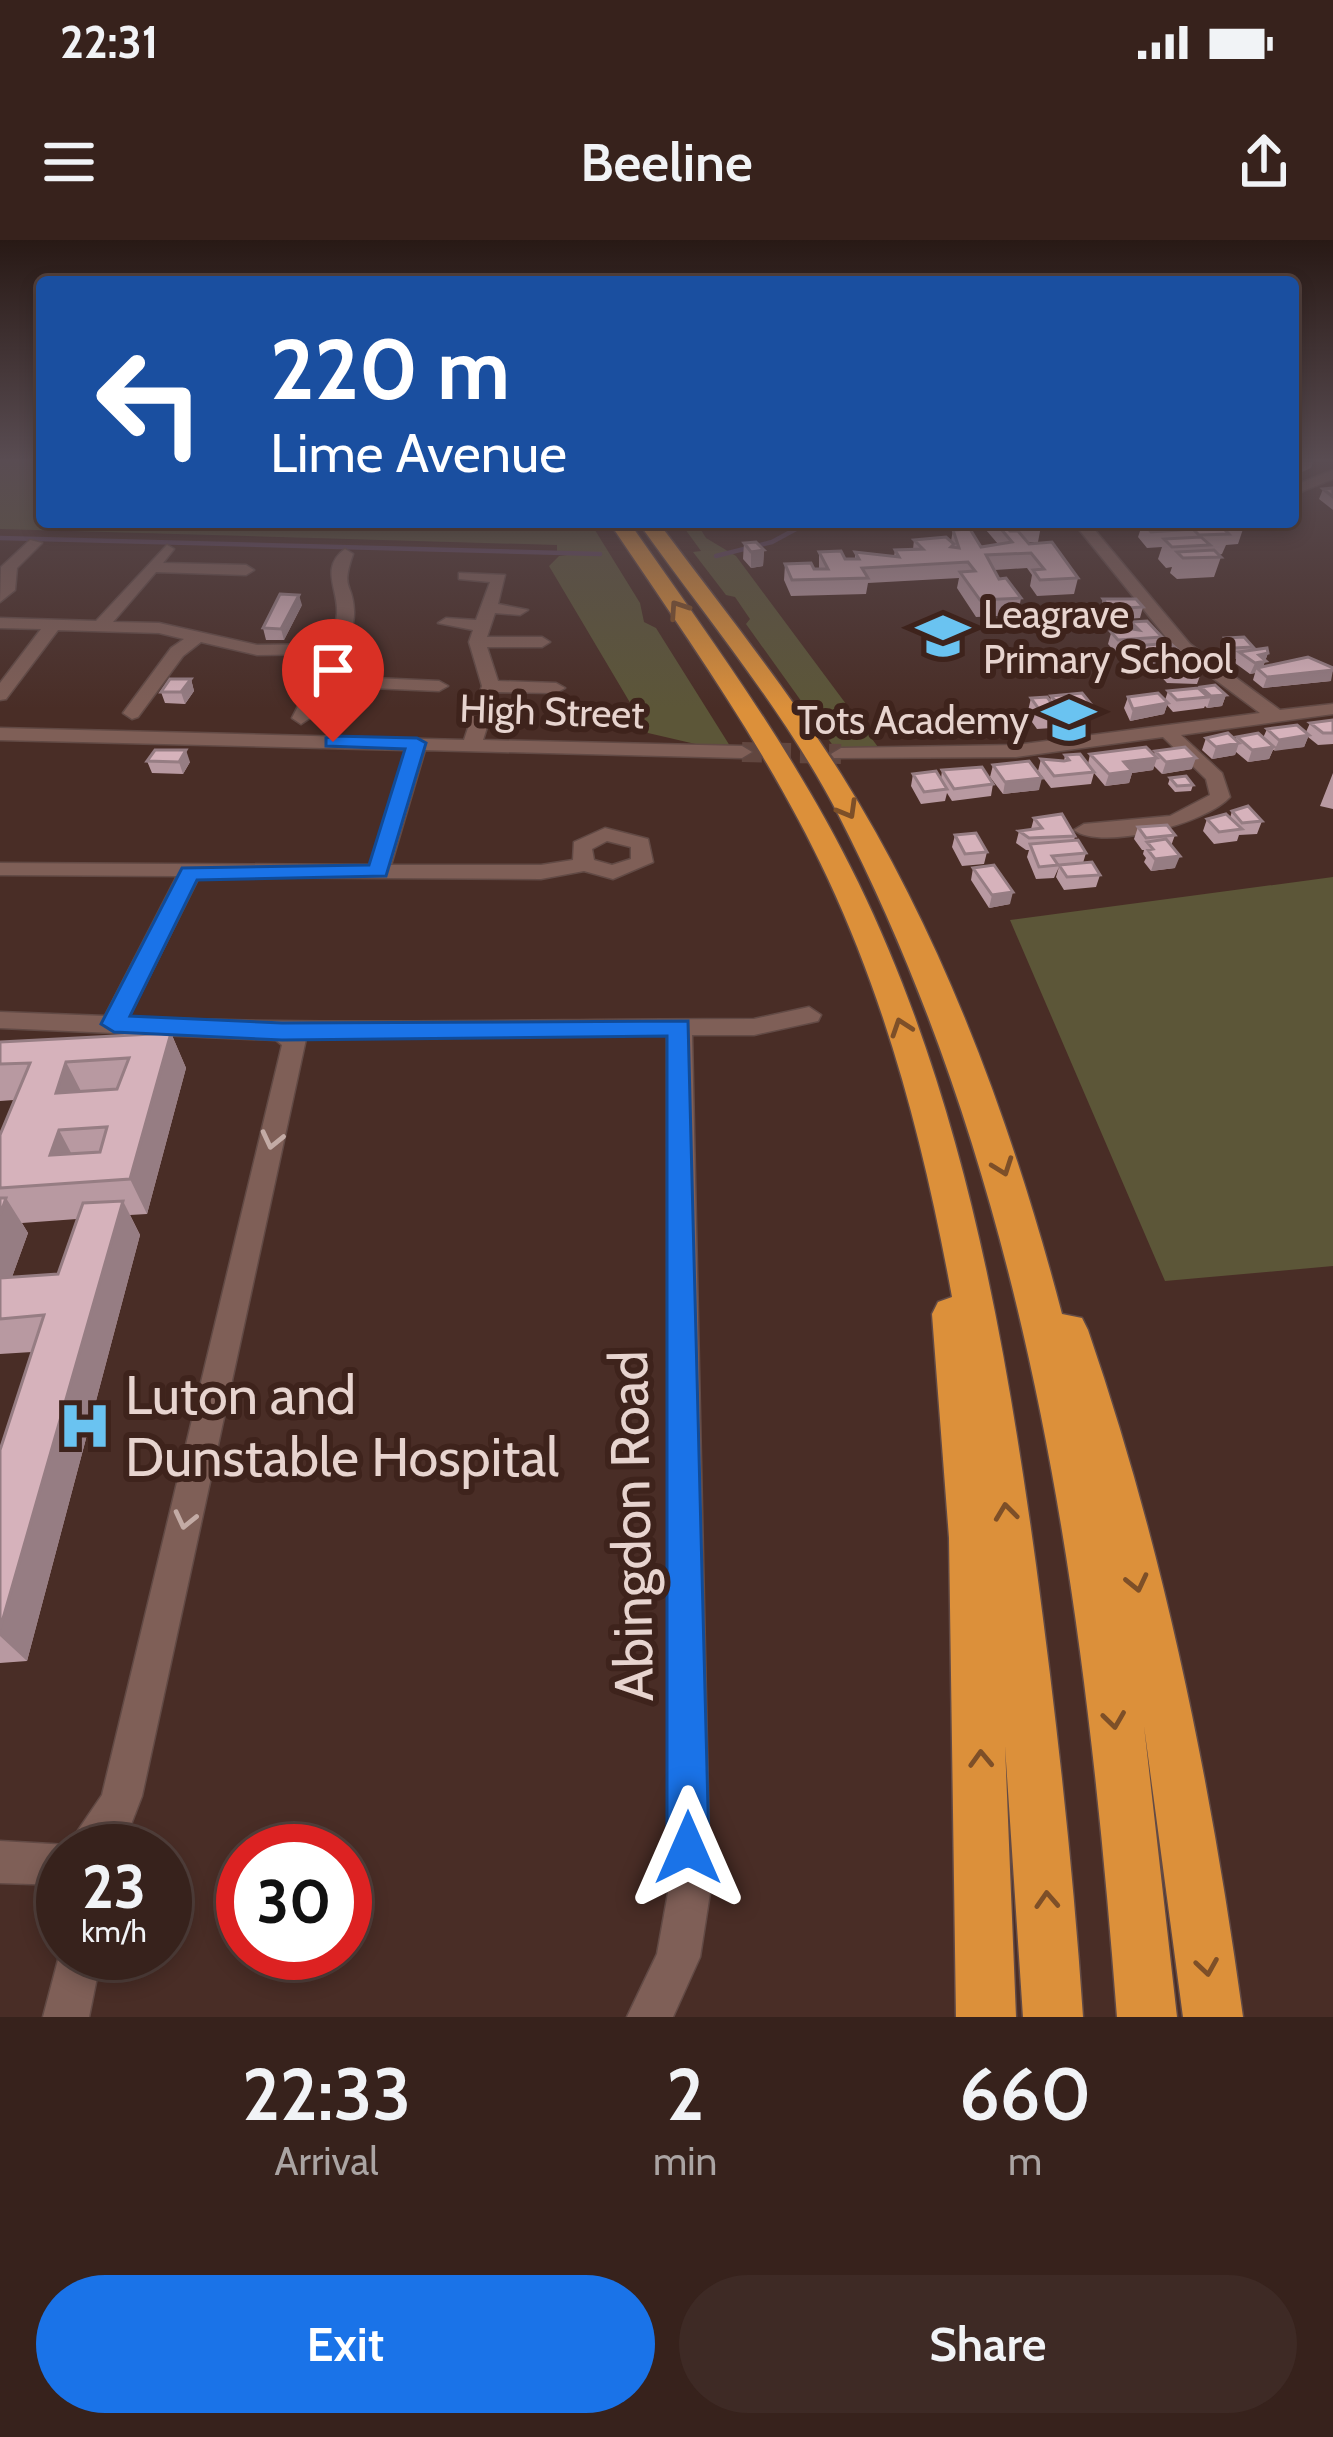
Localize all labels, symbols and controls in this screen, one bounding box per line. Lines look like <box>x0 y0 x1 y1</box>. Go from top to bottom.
text: 22:31 <box>60 15 158 69</box>
icon: menu <box>36 129 102 195</box>
text: Beeline <box>580 129 753 195</box>
icon: share <box>1231 129 1297 195</box>
text: 220 m <box>270 318 510 420</box>
icon: left <box>72 324 228 480</box>
text: Lime Avenue <box>270 420 567 486</box>
place label: Leagrave Primary School <box>983 590 1233 683</box>
one-way arrow <box>670 601 692 623</box>
school or university icon: Leagrave Primary School <box>914 607 972 665</box>
pin <box>282 619 384 742</box>
icon: arrive <box>300 637 366 703</box>
street label: High Street <box>459 684 645 738</box>
school or university icon: Tots Academy <box>1040 691 1098 749</box>
place label: Tots Academy <box>797 696 1029 744</box>
one-way arrow <box>833 797 856 819</box>
one-way arrow <box>891 1017 916 1038</box>
one-way arrow <box>261 1130 286 1150</box>
one-way arrow <box>989 1155 1013 1176</box>
street label: Abingdon Road <box>595 1350 667 1702</box>
place label: Luton and Dunstable Hospital <box>125 1362 559 1490</box>
hospital icon: Luton and Dunstable Hospital <box>56 1397 114 1455</box>
one-way arrow <box>994 1503 1020 1522</box>
one-way arrow <box>174 1510 199 1530</box>
one-way arrow <box>1124 1573 1149 1593</box>
one-way arrow <box>1100 1710 1126 1729</box>
one-way arrow <box>968 1749 994 1768</box>
position arrow <box>625 1785 751 1911</box>
speed limit sign: 30 <box>216 1824 372 1980</box>
text: 23 <box>82 1850 146 1923</box>
one-way arrow <box>1035 1890 1061 1909</box>
text: km/h <box>81 1913 147 1950</box>
one-way arrow <box>1193 1957 1219 1977</box>
text: 22:33 <box>242 2051 411 2138</box>
text: 2 <box>666 2051 704 2138</box>
text: 660 <box>959 2051 1091 2138</box>
text: Arrival <box>275 2137 378 2185</box>
text: min <box>653 2137 717 2185</box>
text: m <box>1008 2137 1042 2185</box>
button: Exit <box>36 2275 655 2413</box>
button: Share <box>679 2275 1297 2413</box>

